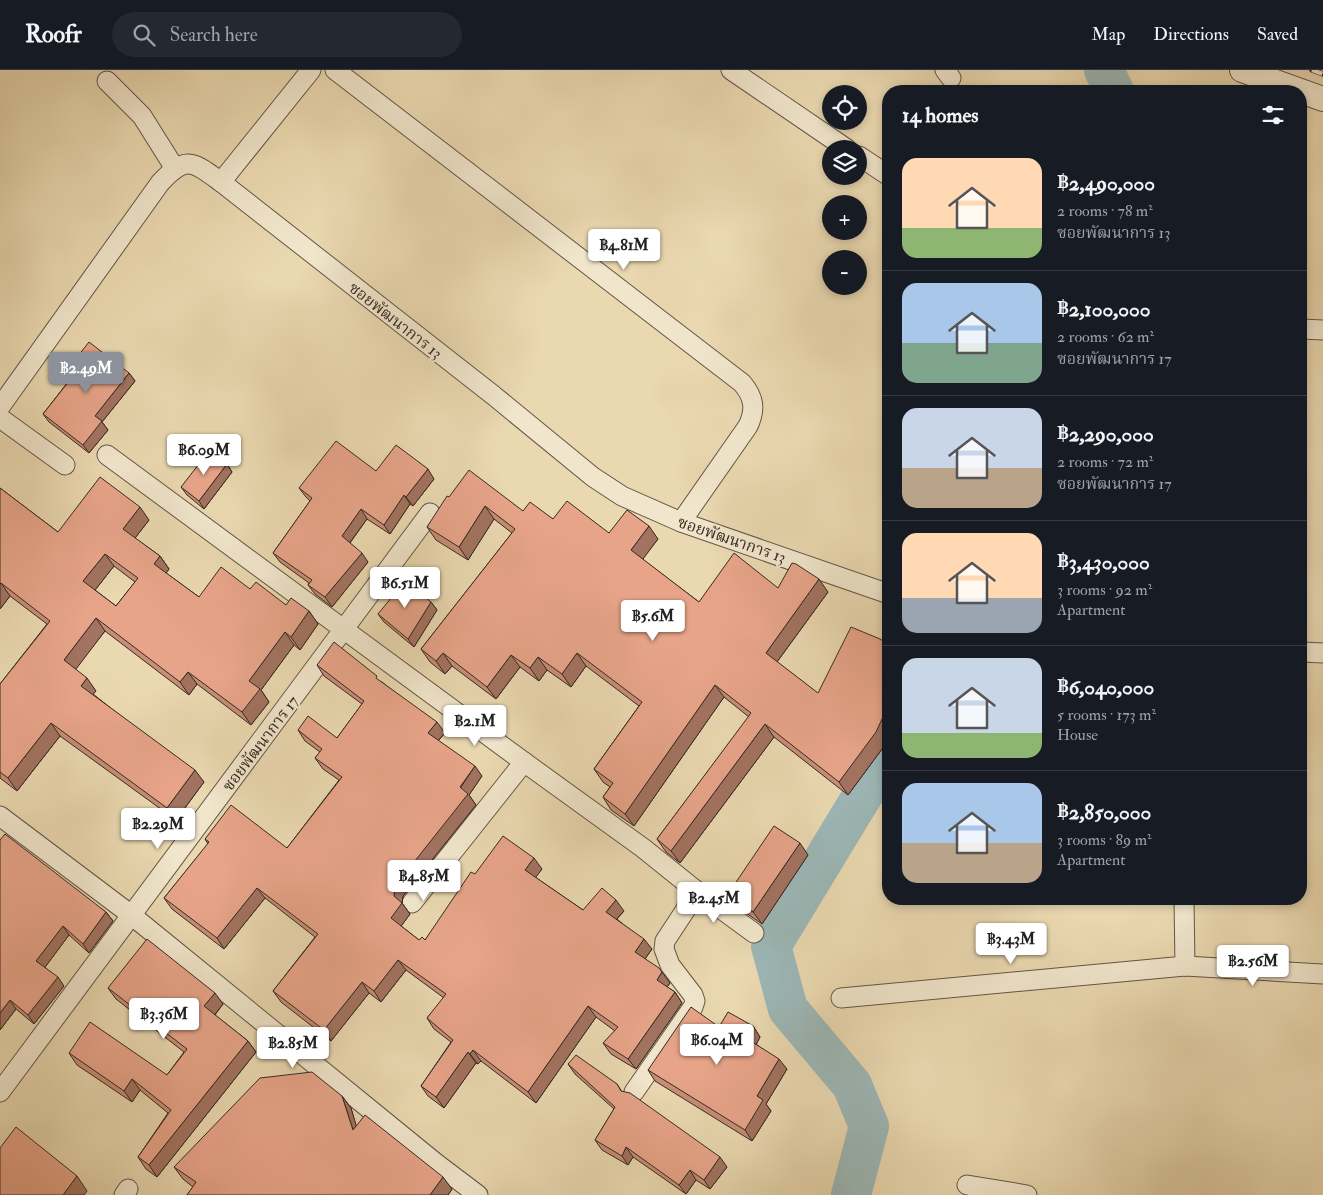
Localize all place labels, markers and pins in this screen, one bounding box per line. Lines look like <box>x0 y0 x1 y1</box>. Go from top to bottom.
pin: ฿4.81M <box>583 228 665 271</box>
pin: ฿2.49M <box>45 352 127 394</box>
pin: ฿6.09M <box>163 434 245 476</box>
pin: ฿6.51M <box>364 566 446 609</box>
pin: ฿5.6M <box>618 600 688 642</box>
pin: ฿2.1M <box>440 704 510 747</box>
pin: ฿2.29M <box>117 808 199 850</box>
pin: ฿4.85M <box>383 860 465 902</box>
pin: ฿2.45M <box>673 882 755 924</box>
pin: ฿3.43M <box>970 922 1052 965</box>
pin: ฿2.56M <box>1212 944 1294 987</box>
pin: ฿3.36M <box>123 998 205 1040</box>
pin: ฿6.04M <box>676 1024 758 1066</box>
pin: ฿2.85M <box>252 1026 334 1069</box>

